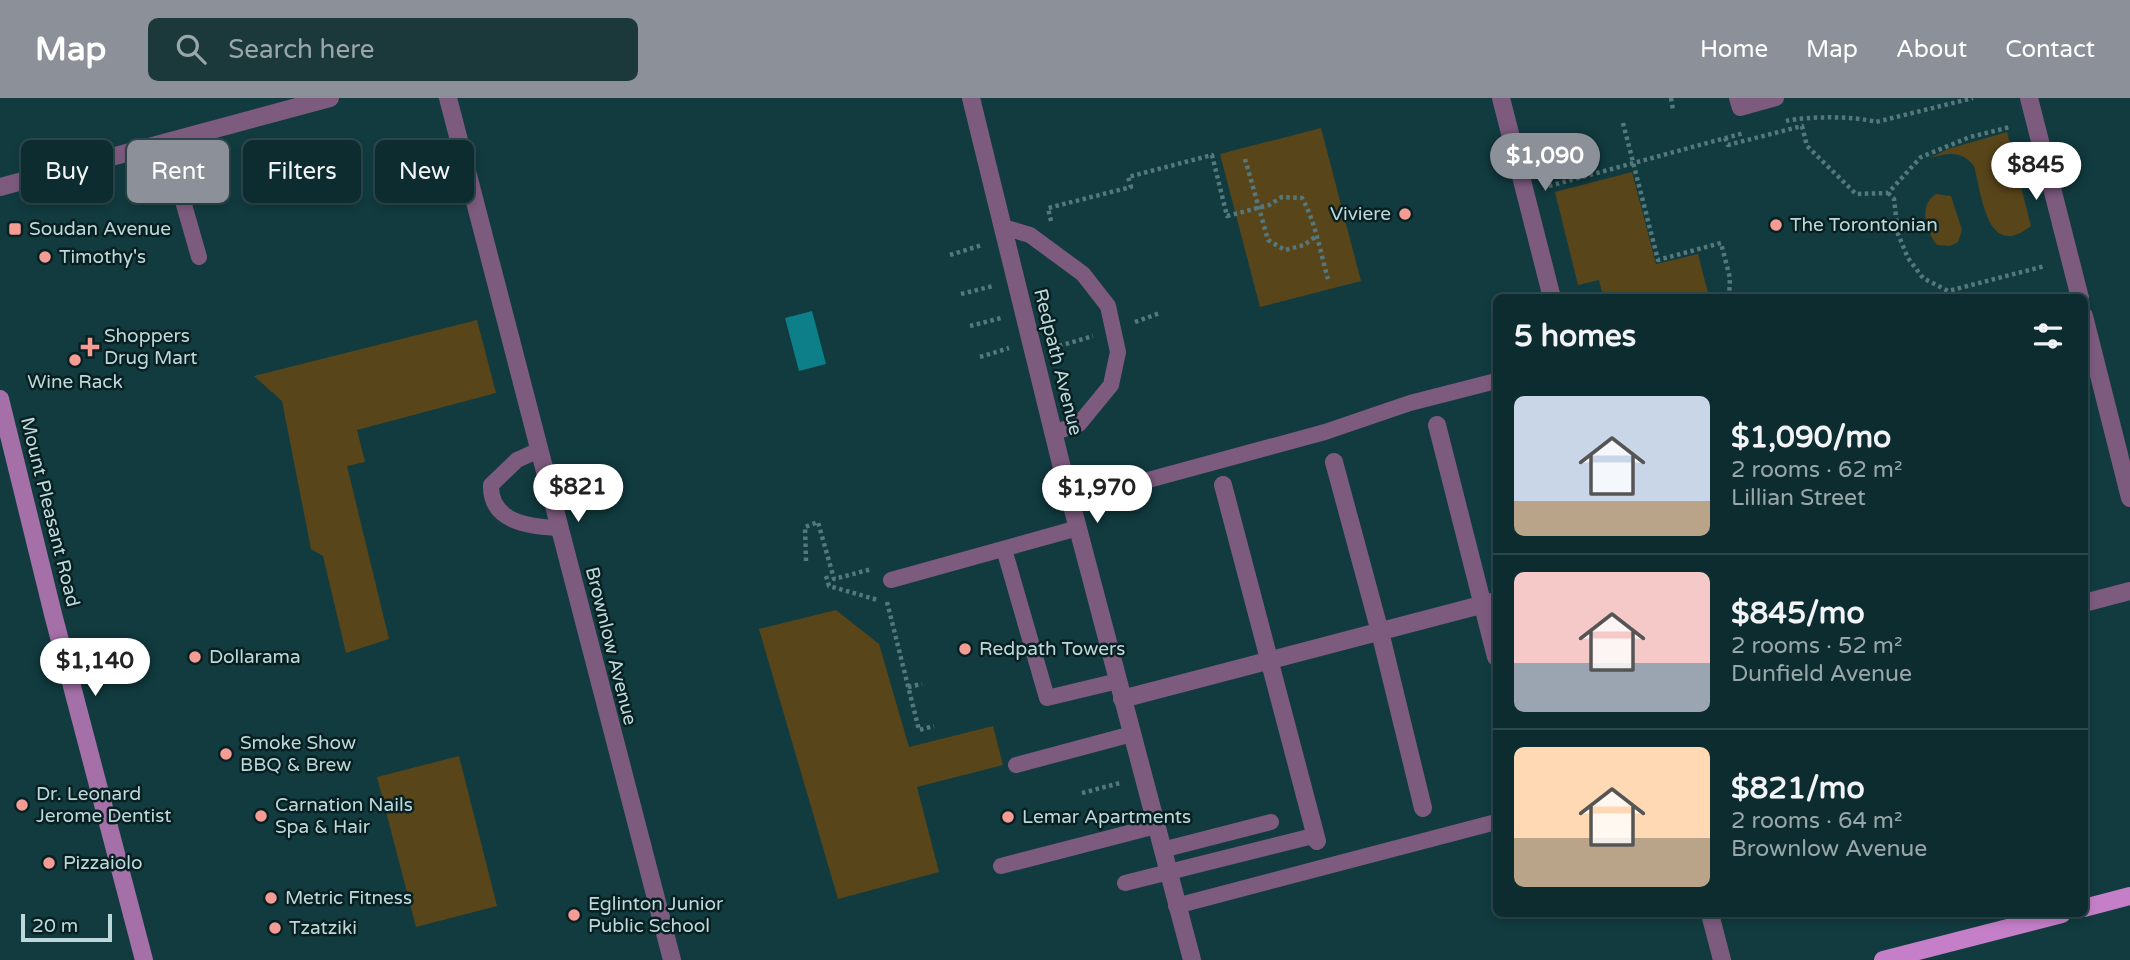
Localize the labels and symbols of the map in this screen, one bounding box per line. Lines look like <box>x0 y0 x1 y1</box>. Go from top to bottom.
pin: $1,090 <box>1488 134 1602 193</box>
pin: $845 <box>1995 142 2077 202</box>
place label: Viviere <box>1330 203 1391 225</box>
marker: Viviere <box>1397 206 1413 222</box>
place label: The Torontonian <box>1790 214 1938 236</box>
marker: The Torontonian <box>1768 217 1784 233</box>
place label: Soudan Avenue <box>29 218 171 240</box>
marker: Soudan Avenue <box>7 221 23 237</box>
place label: Timothy's <box>59 246 146 268</box>
marker: Timothy's <box>37 249 53 265</box>
street label: Redpath Avenue <box>1029 286 1087 438</box>
place label: Shoppers Drug Mart <box>104 325 197 369</box>
marker: Shoppers Drug Mart <box>82 339 98 355</box>
marker: Wine Rack <box>67 352 83 368</box>
place label: Wine Rack <box>27 371 123 393</box>
street label: Mount Pleasant Road <box>16 415 84 609</box>
pin: $821 <box>537 464 619 524</box>
pin: $1,970 <box>1040 466 1154 525</box>
street label: Brownlow Avenue <box>581 565 641 727</box>
pin: $1,140 <box>38 638 152 698</box>
place label: Redpath Towers <box>979 638 1125 660</box>
marker: Redpath Towers <box>957 641 973 657</box>
place label: Dollarama <box>209 646 301 668</box>
marker: Dollarama <box>187 649 203 665</box>
place label: Smoke Show BBQ & Brew <box>240 732 356 776</box>
marker: Smoke Show BBQ & Brew <box>218 746 234 762</box>
place label: Dr. Leonard Jerome Dentist <box>36 783 172 827</box>
place label: Carnation Nails Spa & Hair <box>275 794 413 838</box>
marker: Dr. Leonard Jerome Dentist <box>14 797 30 813</box>
place label: Lemar Apartments <box>1022 806 1191 828</box>
marker: Carnation Nails Spa & Hair <box>253 808 269 824</box>
marker: Lemar Apartments <box>1000 809 1016 825</box>
place label: Pizzaiolo <box>63 852 143 874</box>
marker: Pizzaiolo <box>41 855 57 871</box>
place label: Metric Fitness <box>285 887 412 909</box>
marker: Metric Fitness <box>263 890 279 906</box>
place label: Eglinton Junior Public School <box>588 893 724 937</box>
marker: Eglinton Junior Public School <box>566 907 582 923</box>
scale bar <box>21 911 112 943</box>
place label: Tzatziki <box>289 917 357 939</box>
marker: Tzatziki <box>267 920 283 936</box>

